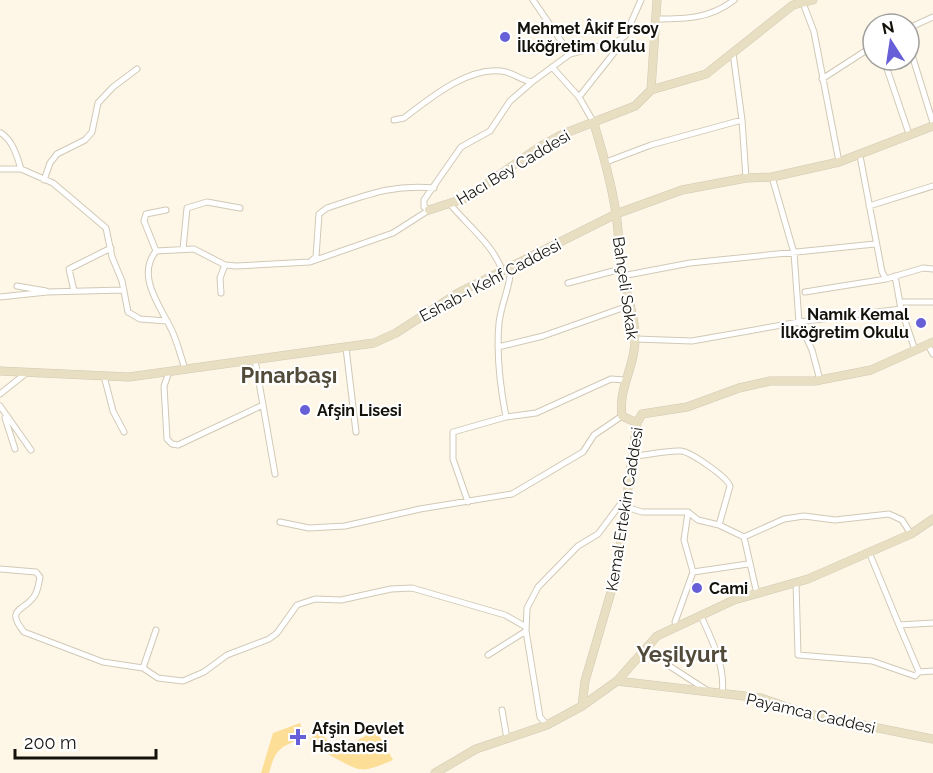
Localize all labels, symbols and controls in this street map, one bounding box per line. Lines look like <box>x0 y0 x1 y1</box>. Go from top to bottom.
north arrow <box>861 12 921 72</box>
text: N <box>880 17 896 38</box>
place label: Mehmet Âkif Ersoy İlköğretim Okulu <box>517 18 659 56</box>
marker: Mehmet Âkif Ersoy İlköğretim Okulu <box>498 30 512 44</box>
street label: Hacı Bey Caddesi <box>453 126 574 209</box>
street label: Eshab-ı Kehf Caddesi <box>416 235 564 326</box>
street label: Bahçeli Sokak <box>609 235 642 341</box>
place label: Namık Kemal İlköğretim Okulu <box>781 305 910 342</box>
marker: Namık Kemal İlköğretim Okulu <box>914 316 928 330</box>
district label: Pınarbaşı <box>241 362 337 388</box>
place label: Afşin Lisesi <box>317 401 402 420</box>
marker: Afşin Lisesi <box>298 403 312 417</box>
street label: Kemal Ertekin Caddesi <box>602 426 647 593</box>
place label: Cami <box>709 579 748 598</box>
marker: Cami <box>690 581 704 595</box>
district label: Yeşilyurt <box>636 641 728 667</box>
street label: Payamca Caddesi <box>744 689 877 738</box>
place label: Afşin Devlet Hastanesi <box>312 719 404 756</box>
scale bar <box>15 722 156 760</box>
marker: Afşin Devlet Hastanesi <box>289 728 307 746</box>
text: 200 m <box>24 732 77 753</box>

